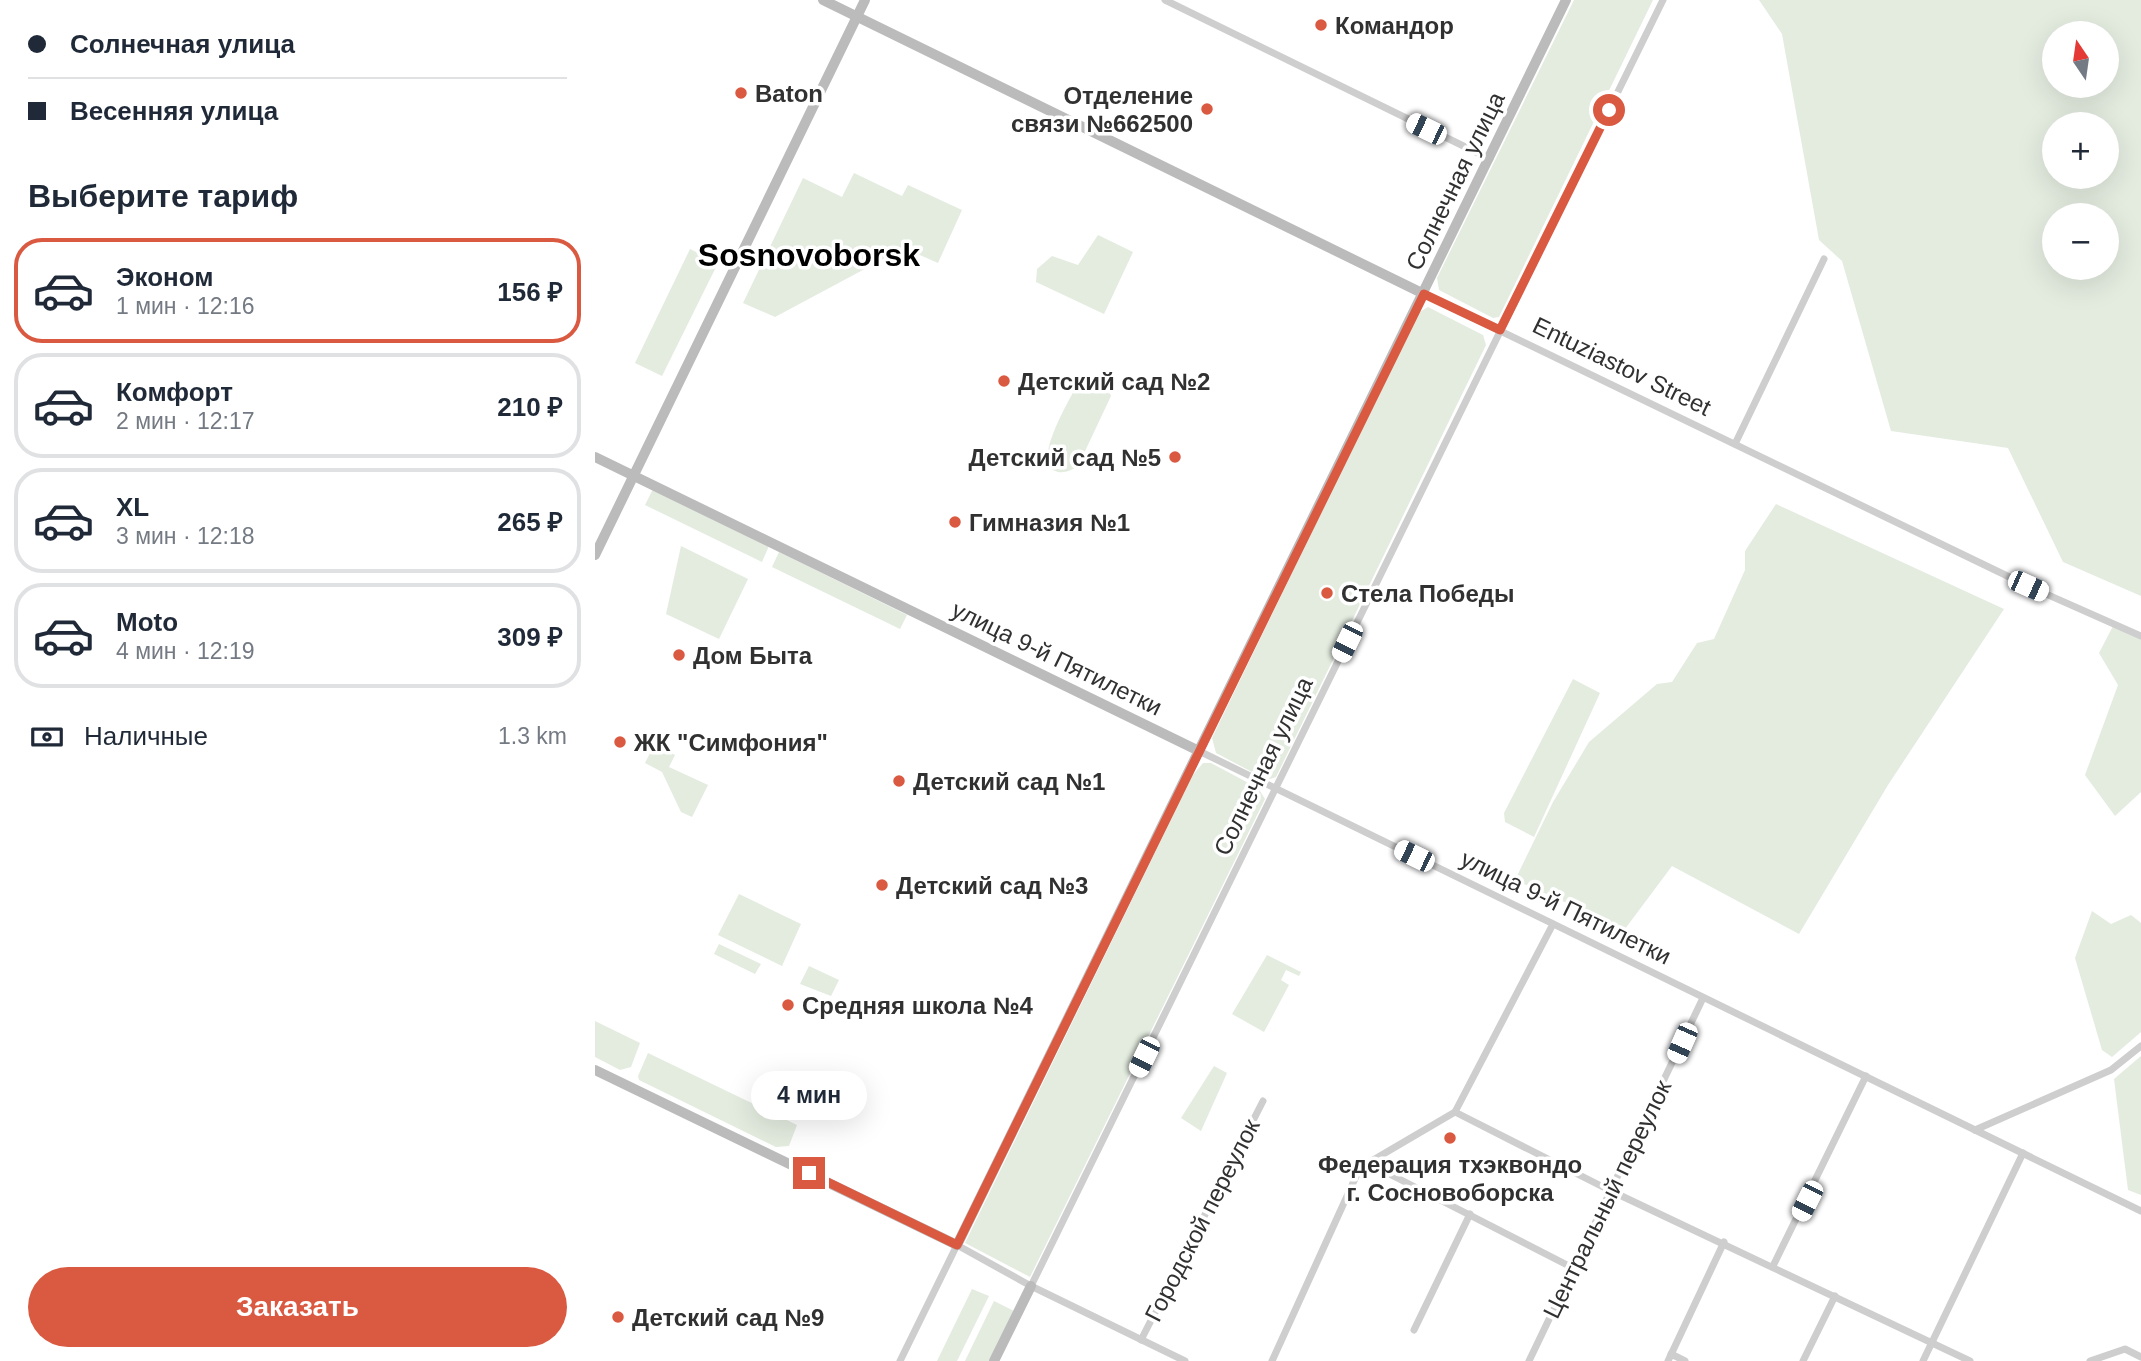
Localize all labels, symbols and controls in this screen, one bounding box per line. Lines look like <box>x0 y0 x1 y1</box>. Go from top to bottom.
place label: Командор <box>1335 12 1454 39</box>
marker: Командор <box>1313 17 1329 33</box>
north arrow <box>2042 21 2119 98</box>
map controls <box>2042 21 2119 280</box>
text: Солнечная улица <box>70 29 295 59</box>
place label: Baton <box>755 80 823 107</box>
place label: Отделение связи №662500 <box>1011 82 1193 137</box>
marker: Baton <box>733 85 749 101</box>
street label: Солнечная улица <box>1400 87 1510 274</box>
route start <box>1593 94 1625 126</box>
text: Весенняя улица <box>70 96 278 126</box>
marker: Отделение связи №662500 <box>1199 101 1215 117</box>
car <box>1403 110 1450 148</box>
button: + <box>2042 112 2119 189</box>
text: Выберите тариф <box>28 178 298 214</box>
button: − <box>2042 203 2119 280</box>
district label: Sosnovoborsk <box>698 237 920 273</box>
icon: car <box>32 259 95 322</box>
text: Эконом <box>116 262 214 292</box>
text: 156 ₽ <box>497 277 563 307</box>
text: 1 мин · 12:16 <box>116 293 255 319</box>
street label: Entuziastov Street <box>1529 311 1716 421</box>
place label: Детский сад №2 <box>1018 368 1210 395</box>
marker: Детский сад №2 <box>996 373 1012 389</box>
icon: car <box>32 374 95 437</box>
text: Комфорт <box>116 377 233 407</box>
text: 210 ₽ <box>497 392 563 422</box>
text: 2 мин · 12:17 <box>116 408 255 434</box>
place label: Детский сад №5 <box>969 444 1161 471</box>
marker: Детский сад №5 <box>1167 449 1183 465</box>
icon: car <box>32 489 95 552</box>
text: XL <box>116 492 149 522</box>
text: 265 ₽ <box>497 507 563 537</box>
place label: Гимназия №1 <box>969 509 1130 536</box>
marker: Гимназия №1 <box>947 514 963 530</box>
text: 3 мин · 12:18 <box>116 523 255 549</box>
car <box>2005 568 2052 604</box>
place label: Стела Победы <box>1341 580 1515 607</box>
marker: Стела Победы <box>1319 585 1335 601</box>
street label: улица 9-й Пятилетки <box>948 595 1166 721</box>
icon: car <box>32 604 95 667</box>
text: Moto <box>116 607 178 637</box>
car <box>1329 619 1366 665</box>
text: 309 ₽ <box>497 622 563 652</box>
text: 4 мин · 12:19 <box>116 638 255 664</box>
place label: Дом Быта <box>693 642 813 669</box>
marker: Дом Быта <box>671 647 687 663</box>
street label: Солнечная улица <box>1208 672 1318 859</box>
icon: cash <box>28 718 66 756</box>
text: Наличные <box>84 721 208 751</box>
text: 1.3 km <box>498 723 567 749</box>
place label: ЖК "Симфония" <box>633 729 828 756</box>
marker: ЖК "Симфония" <box>612 734 628 750</box>
place label: Детский сад №1 <box>913 768 1105 795</box>
marker: Детский сад №1 <box>891 773 907 789</box>
car <box>1391 837 1438 875</box>
street label: улица 9-й Пятилетки <box>1457 844 1675 970</box>
place label: Детский сад №3 <box>896 872 1088 899</box>
marker: Детский сад №3 <box>874 877 890 893</box>
place label: Средняя школа №4 <box>802 992 1034 1019</box>
marker: Средняя школа №4 <box>780 997 796 1013</box>
car <box>1664 1020 1701 1066</box>
car <box>1126 1034 1163 1080</box>
callout: 4 мин <box>751 1072 867 1120</box>
street label: Центральный переулок <box>1538 1075 1677 1322</box>
text: 4 мин <box>777 1082 841 1108</box>
street label: Городской переулок <box>1139 1114 1265 1326</box>
marker: Федерация тхэквондо г. Сосновоборска <box>1442 1130 1458 1146</box>
place label: Федерация тхэквондо г. Сосновоборска <box>1318 1151 1582 1206</box>
route end <box>793 1157 825 1189</box>
car <box>1789 1178 1826 1224</box>
button: Заказать <box>28 1267 567 1347</box>
place label: Детский сад №9 <box>632 1304 824 1331</box>
marker: Детский сад №9 <box>610 1309 626 1325</box>

